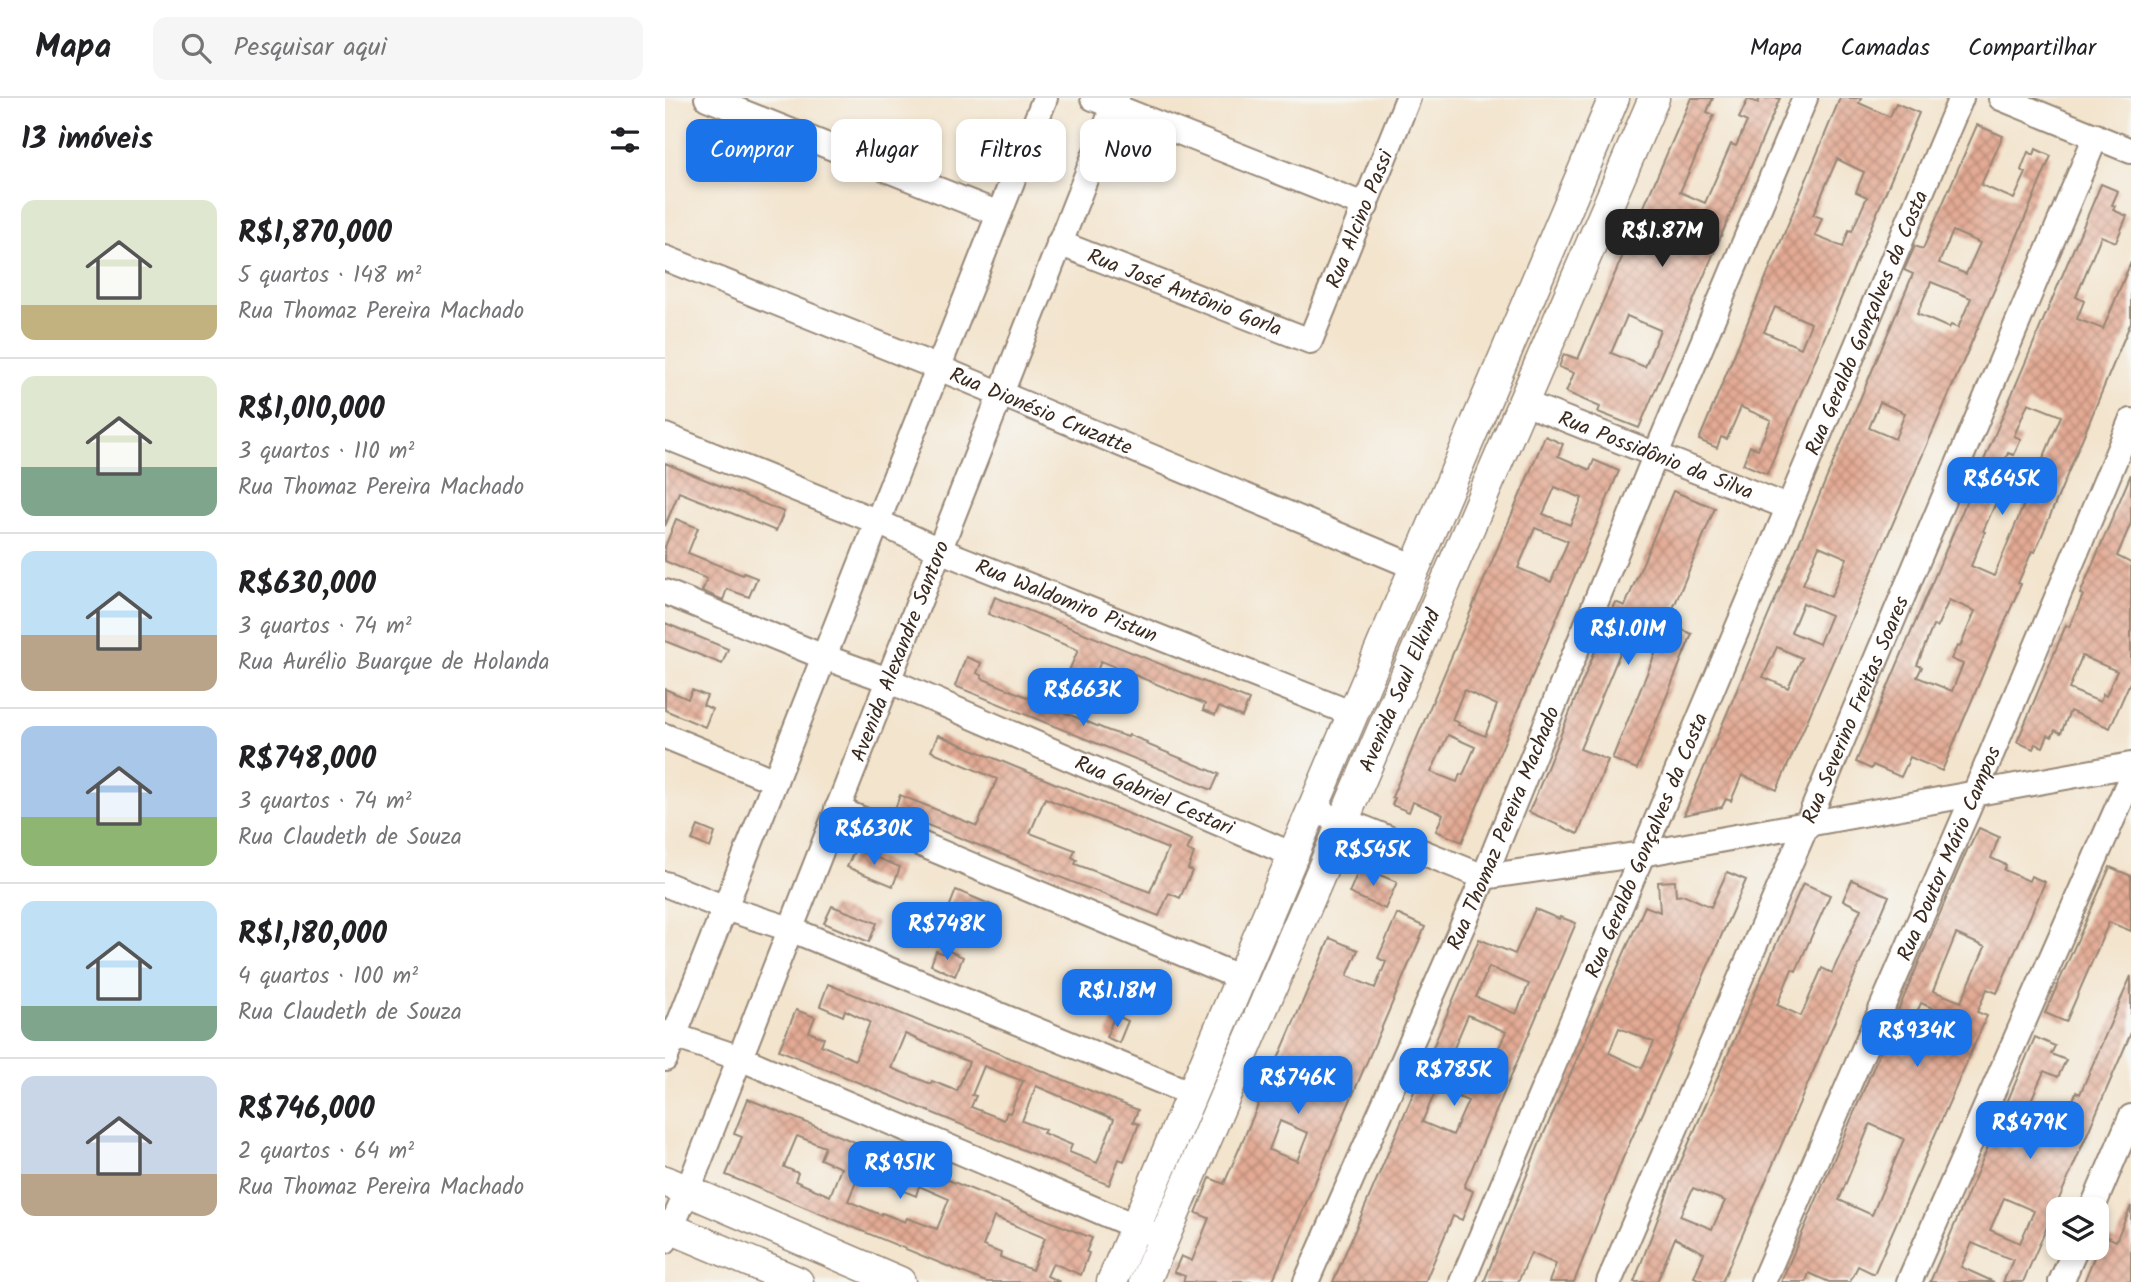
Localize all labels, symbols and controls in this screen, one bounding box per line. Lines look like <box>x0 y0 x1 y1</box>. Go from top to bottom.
search box <box>153 17 643 80</box>
text: Mapa <box>35 22 111 75</box>
text: Pesquisar aqui <box>233 27 387 69</box>
icon: search <box>177 29 215 67</box>
text: Mapa <box>1750 29 1803 68</box>
text: Camadas <box>1841 29 1930 68</box>
text: Compartilhar <box>1968 29 2096 68</box>
text: 13 imóveis <box>21 116 153 164</box>
chip: Comprar <box>686 119 817 182</box>
chip: Alugar <box>831 119 942 182</box>
chip: Filtros <box>956 119 1066 182</box>
chip: Novo <box>1080 119 1176 182</box>
icon: filters <box>606 121 644 159</box>
street label: Rua Alcino Passi <box>1318 145 1404 294</box>
street label: Rua Geraldo Gonçalves da Costa <box>1797 186 1938 461</box>
pin: R$1.87M <box>1597 209 1727 269</box>
text: R$1,870,000 <box>238 210 392 258</box>
text: R$1.87M <box>1621 214 1703 250</box>
icon: home <box>77 228 161 312</box>
street label: Rua José Antônio Gorla <box>1082 241 1286 346</box>
text: 5 quartos · 148 m² <box>238 258 421 294</box>
text: Rua Thomaz Pereira Machado <box>238 294 524 330</box>
street label: Rua Dionésio Cruzatte <box>944 359 1138 465</box>
text: R$1,010,000 <box>238 386 385 434</box>
street label: Rua Possidônio da Silva <box>1553 403 1758 510</box>
icon: home <box>77 404 161 488</box>
text: 3 quartos · 110 m² <box>238 434 414 470</box>
pin: R$645K <box>1945 458 2059 517</box>
text: R$645K <box>1963 462 2041 498</box>
text: Rua Thomaz Pereira Machado <box>238 470 524 506</box>
street label: Avenida Alexandre Santoro <box>843 536 959 767</box>
street label: Rua Waldomiro Pistun <box>970 551 1162 653</box>
text: R$630,000 <box>238 561 376 609</box>
icon: home <box>77 579 161 663</box>
street label: Rua Severino Freitas Soares <box>1794 591 1919 829</box>
street label: Avenida Saul Elkind <box>1351 604 1451 778</box>
pin: R$1.01M <box>1563 608 1693 667</box>
text: 3 quartos · 74 m² <box>238 609 412 645</box>
text: R$1.01M <box>1590 612 1666 648</box>
text: Rua Aurélio Buarque de Holanda <box>238 645 549 681</box>
pin: R$663K <box>1026 668 1140 728</box>
text: R$663K <box>1044 673 1122 709</box>
street label: Rua Thomaz Pereira Machado <box>1439 702 1570 956</box>
street label: Rua Geraldo Gonçalves da Costa <box>1577 708 1718 983</box>
text: R$748,000 <box>238 736 376 784</box>
street label: Rua Doutor Mário Campos <box>1889 742 2011 967</box>
street label: Rua Gabriel Cestari <box>1069 748 1239 846</box>
icon: home <box>77 754 161 838</box>
text: 3 quartos · 74 m² <box>238 784 412 820</box>
pin: R$630K <box>817 808 931 867</box>
text: R$630K <box>835 812 913 848</box>
text: Rua Claudeth de Souza <box>238 820 462 856</box>
pin: R$545K <box>1316 828 1430 888</box>
text: R$545K <box>1334 833 1412 869</box>
pin: R$748K <box>890 902 1004 962</box>
text: R$748K <box>908 907 986 943</box>
text: R$1,180,000 <box>238 911 387 959</box>
icon: home <box>77 929 161 1013</box>
text: 4 quartos · 100 m² <box>238 959 418 995</box>
pin: R$1.18M <box>1052 970 1182 1029</box>
text: R$1.18M <box>1078 974 1156 1010</box>
text: Rua Claudeth de Souza <box>238 995 462 1031</box>
pin: R$934K <box>1860 1010 1974 1069</box>
text: R$934K <box>1878 1014 1956 1050</box>
pin: R$785K <box>1397 1048 1511 1108</box>
text: R$785K <box>1415 1053 1493 1089</box>
pin: R$746K <box>1241 1056 1355 1116</box>
text: R$746K <box>1259 1061 1337 1097</box>
text: R$746,000 <box>238 1086 375 1134</box>
pin: R$479K <box>1973 1102 2087 1161</box>
icon: home <box>77 1104 161 1188</box>
text: R$479K <box>1992 1106 2068 1142</box>
text: 2 quartos · 64 m² <box>238 1134 414 1170</box>
pin: R$951K <box>843 1142 957 1201</box>
text: R$951K <box>864 1146 936 1182</box>
text: Rua Thomaz Pereira Machado <box>238 1170 524 1206</box>
map controls <box>2046 1197 2109 1260</box>
button: layers <box>2046 1197 2109 1260</box>

